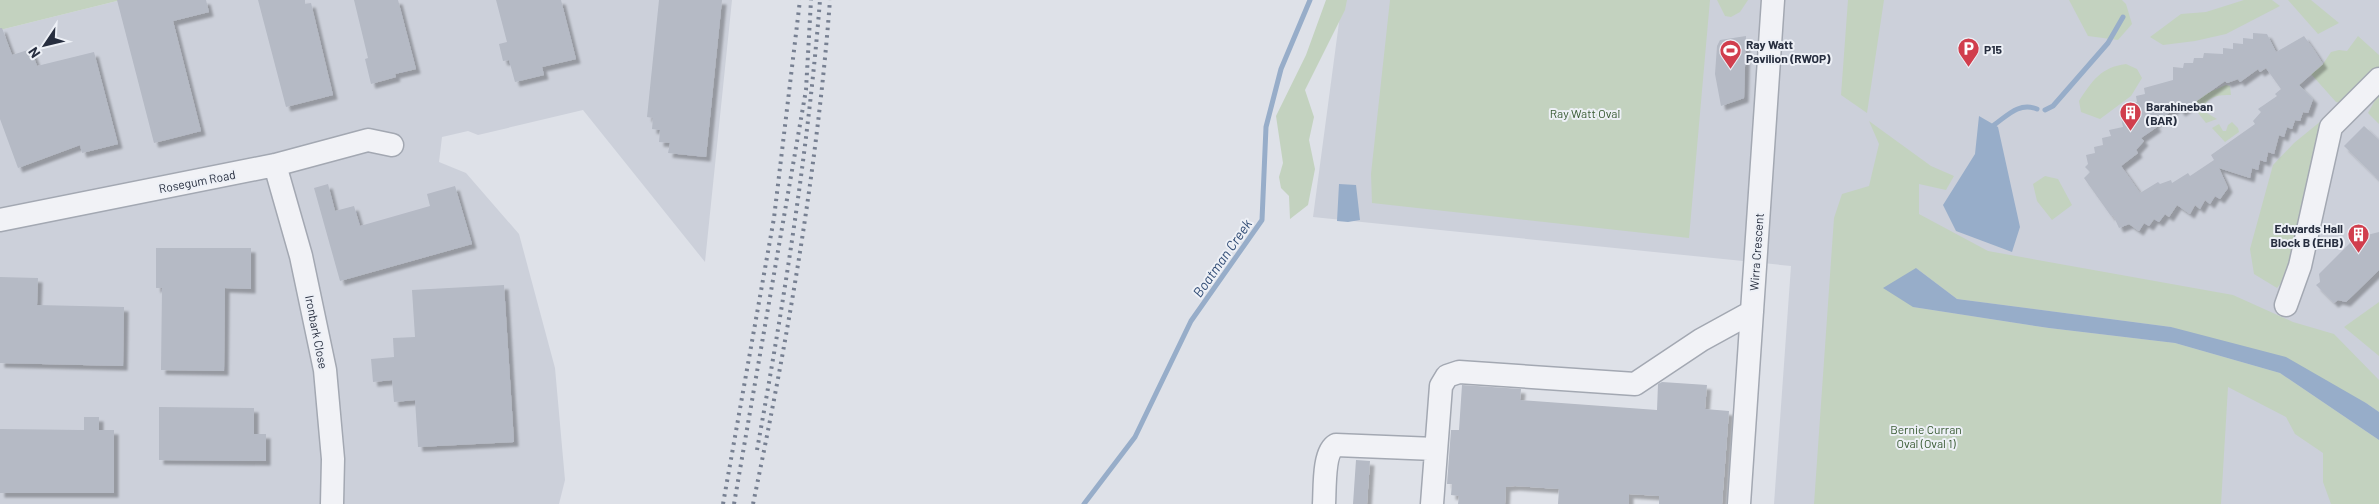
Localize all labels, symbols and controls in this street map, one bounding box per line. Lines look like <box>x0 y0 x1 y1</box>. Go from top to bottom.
north arrow <box>20 20 70 70</box>
place label: Ray Watt Pavilion (RWOP) <box>1746 37 1831 65</box>
parking icon: P15 <box>1956 37 1980 68</box>
sports icon: Ray Watt Pavilion (RWOP) <box>1718 39 1742 70</box>
place label: P15 <box>1984 42 2002 56</box>
text: N <box>24 44 44 61</box>
place label: Barahineban (BAR) <box>2145 99 2213 127</box>
building icon: Barahineban (BAR) <box>2118 101 2142 132</box>
park label: Ray Watt Oval <box>1550 106 1620 120</box>
street label: Rosegum Road <box>158 167 236 195</box>
street label: Wirra Crescent <box>1746 213 1766 291</box>
water label: Boatman Creek <box>1189 216 1255 300</box>
place label: Edwards Hall Block B (EHB) <box>2271 221 2344 249</box>
building icon: Edwards Hall Block B (EHB) <box>2347 223 2371 254</box>
street label: Ironbark Close <box>303 294 331 370</box>
park label: Bernie Curran Oval (Oval 1) <box>1890 422 1962 450</box>

